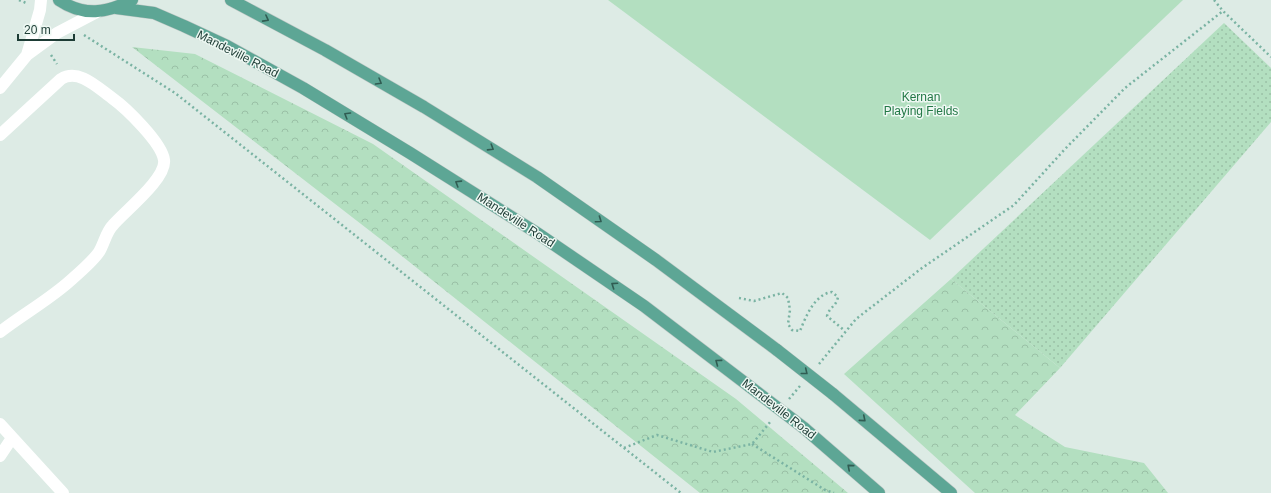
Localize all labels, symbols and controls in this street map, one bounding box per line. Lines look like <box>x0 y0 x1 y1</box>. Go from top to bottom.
one-way arrow <box>261 14 269 21</box>
scale bar <box>18 16 74 42</box>
text: 20 m <box>24 23 51 37</box>
street label: Mandeville Road <box>195 27 281 81</box>
one-way arrow <box>375 77 382 84</box>
park label: Kernan Playing Fields <box>884 90 958 118</box>
one-way arrow <box>344 112 351 120</box>
one-way arrow <box>487 144 494 151</box>
one-way arrow <box>455 180 462 188</box>
street label: Mandeville Road <box>475 190 557 250</box>
one-way arrow <box>595 215 602 223</box>
one-way arrow <box>611 283 618 290</box>
one-way arrow <box>716 360 723 367</box>
one-way arrow <box>800 367 808 374</box>
street label: Mandeville Road <box>739 376 819 442</box>
one-way arrow <box>858 414 865 421</box>
one-way arrow <box>847 465 854 472</box>

